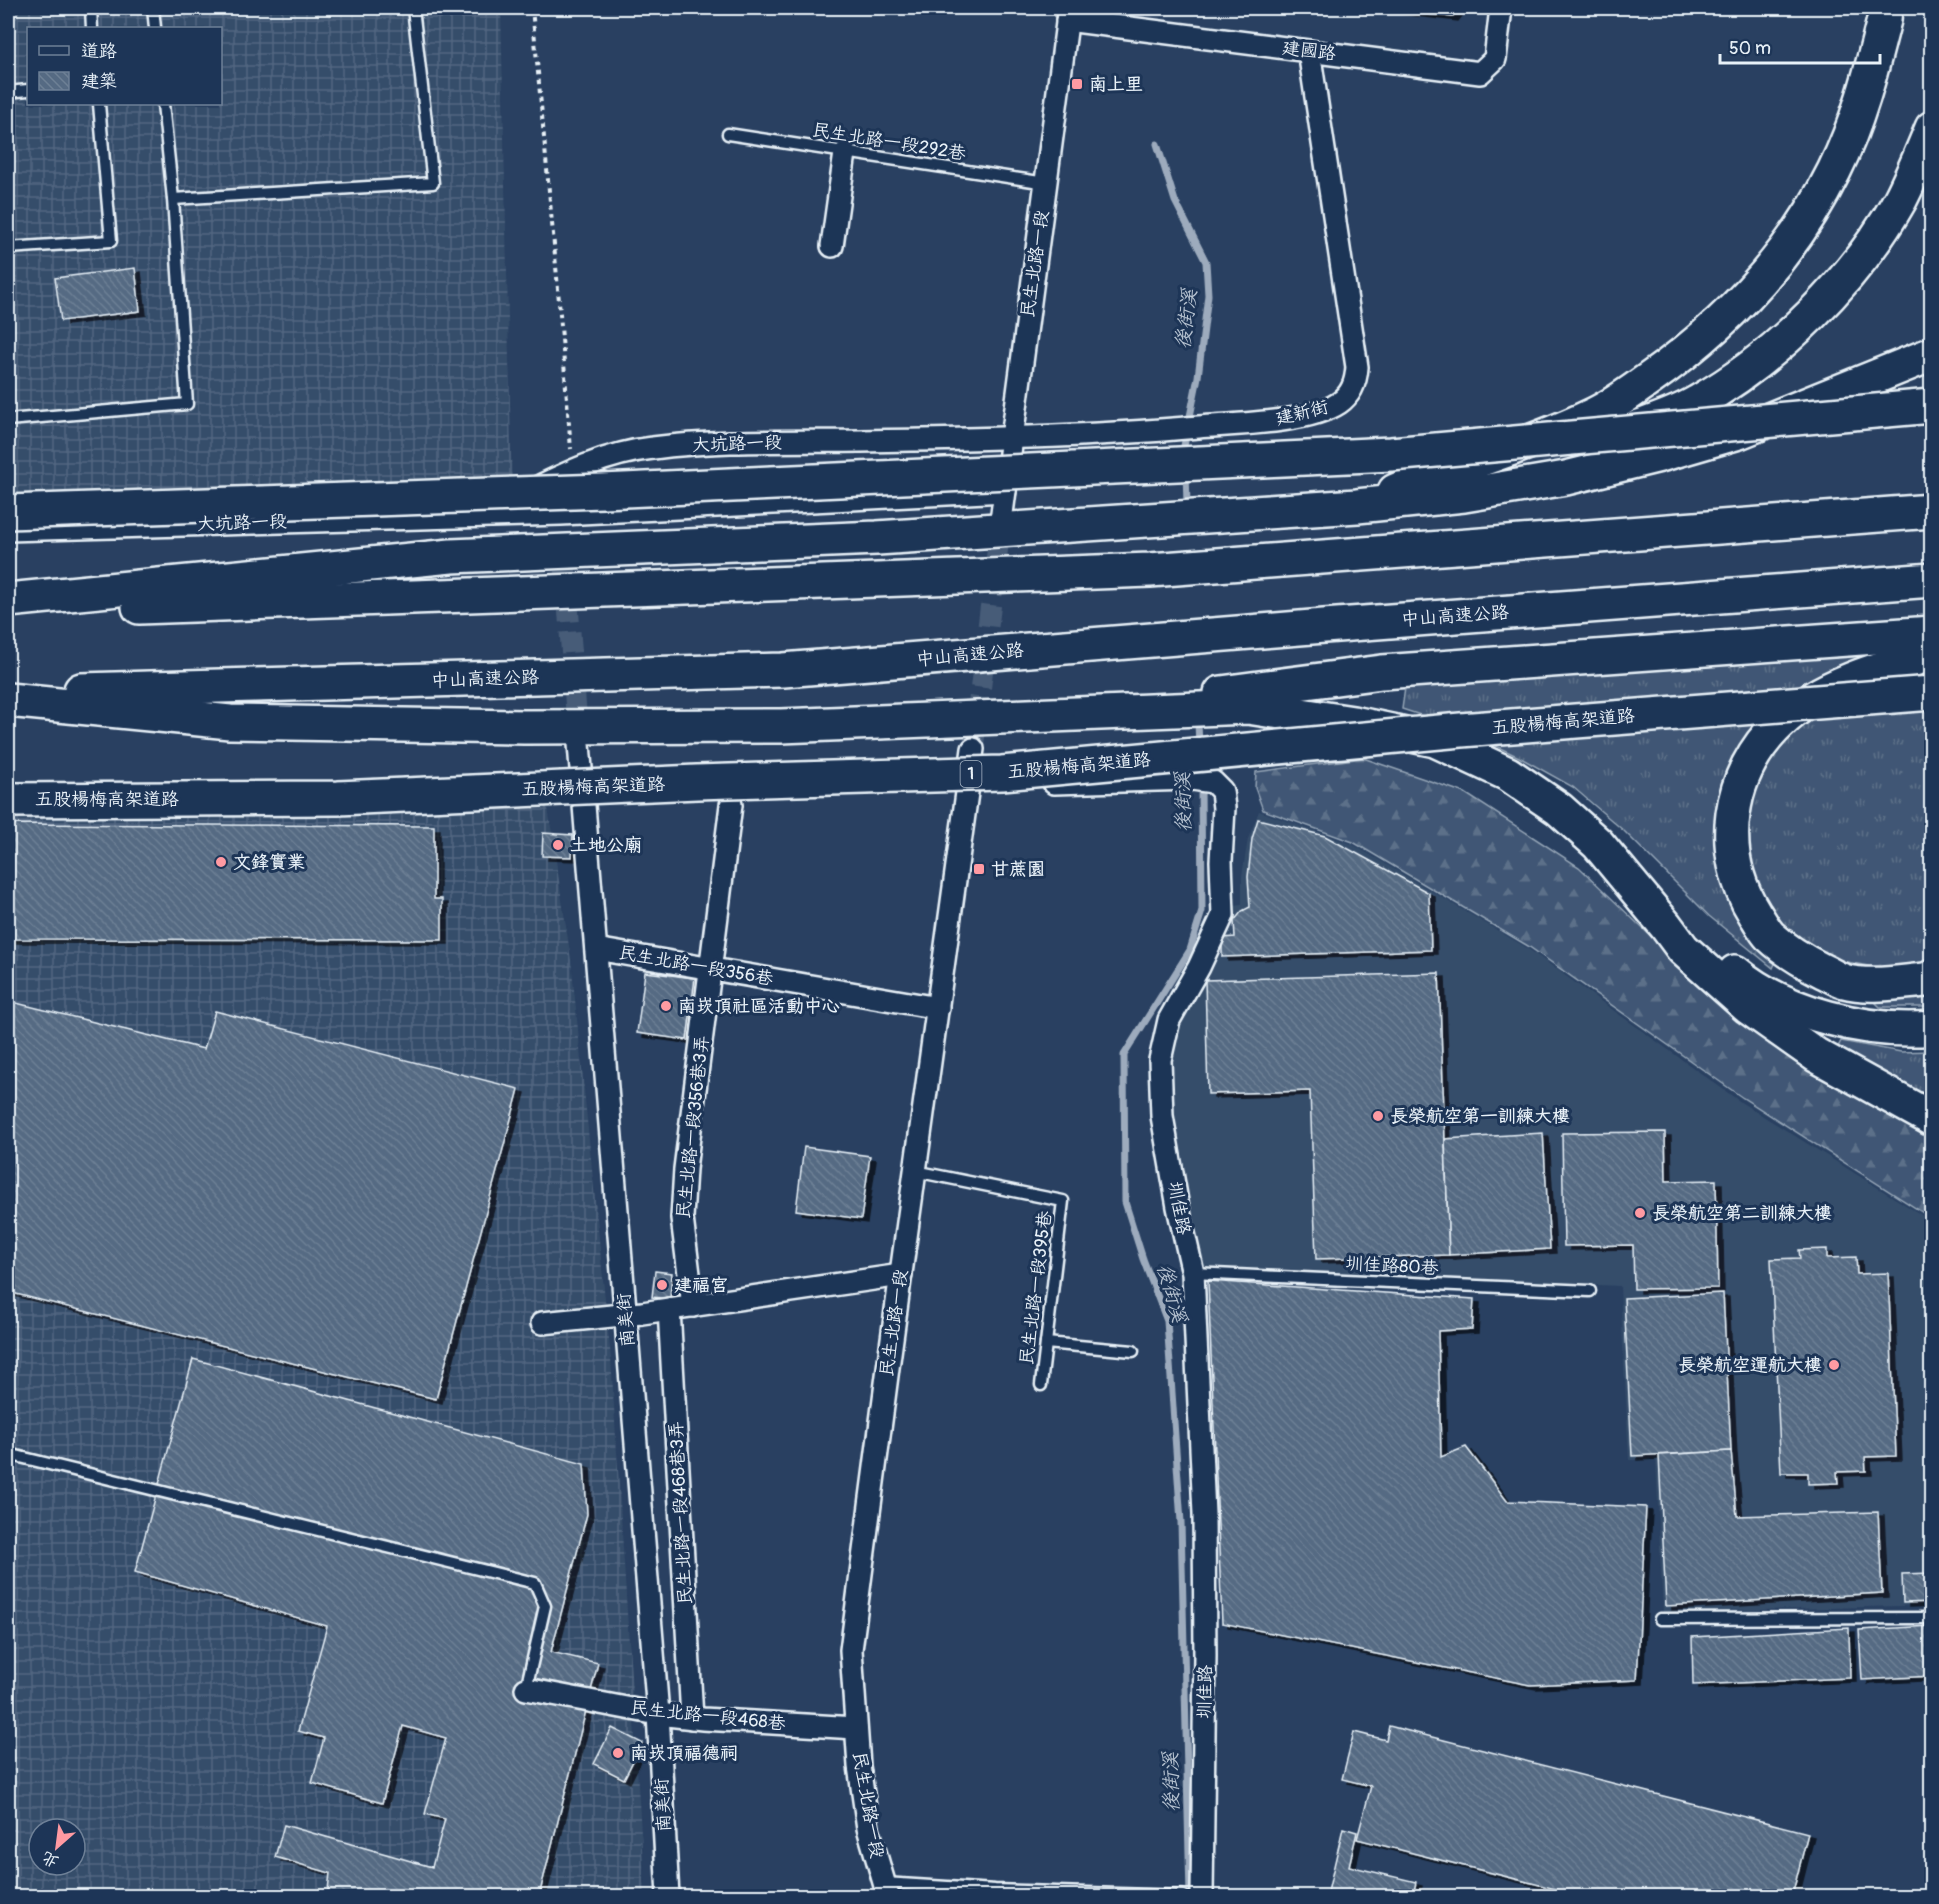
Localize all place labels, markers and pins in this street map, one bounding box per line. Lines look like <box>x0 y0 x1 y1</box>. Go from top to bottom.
place label: 南上里 <box>1089 73 1143 96</box>
marker: 南上里 <box>1070 77 1084 91</box>
place label: 土地公廟 <box>570 834 642 857</box>
marker: 土地公廟 <box>551 838 565 852</box>
place label: 文鋒實業 <box>233 851 305 874</box>
marker: 文鋒實業 <box>214 855 228 869</box>
place label: 甘蔗園 <box>991 858 1045 881</box>
marker: 甘蔗園 <box>972 862 986 876</box>
place label: 南崁頂社區活動中心 <box>678 995 840 1018</box>
marker: 南崁頂社區活動中心 <box>659 999 673 1013</box>
place label: 長榮航空第一訓練大樓 <box>1390 1105 1570 1128</box>
marker: 長榮航空第一訓練大樓 <box>1371 1109 1385 1123</box>
place label: 長榮航空第二訓練大樓 <box>1652 1202 1832 1225</box>
marker: 長榮航空第二訓練大樓 <box>1633 1206 1647 1220</box>
place label: 建福宮 <box>674 1274 728 1297</box>
marker: 建福宮 <box>655 1278 669 1292</box>
place label: 長榮航空運航大樓 <box>1678 1354 1822 1377</box>
marker: 長榮航空運航大樓 <box>1827 1358 1841 1372</box>
place label: 南崁頂福德祠 <box>630 1742 738 1765</box>
marker: 南崁頂福德祠 <box>611 1746 625 1760</box>

